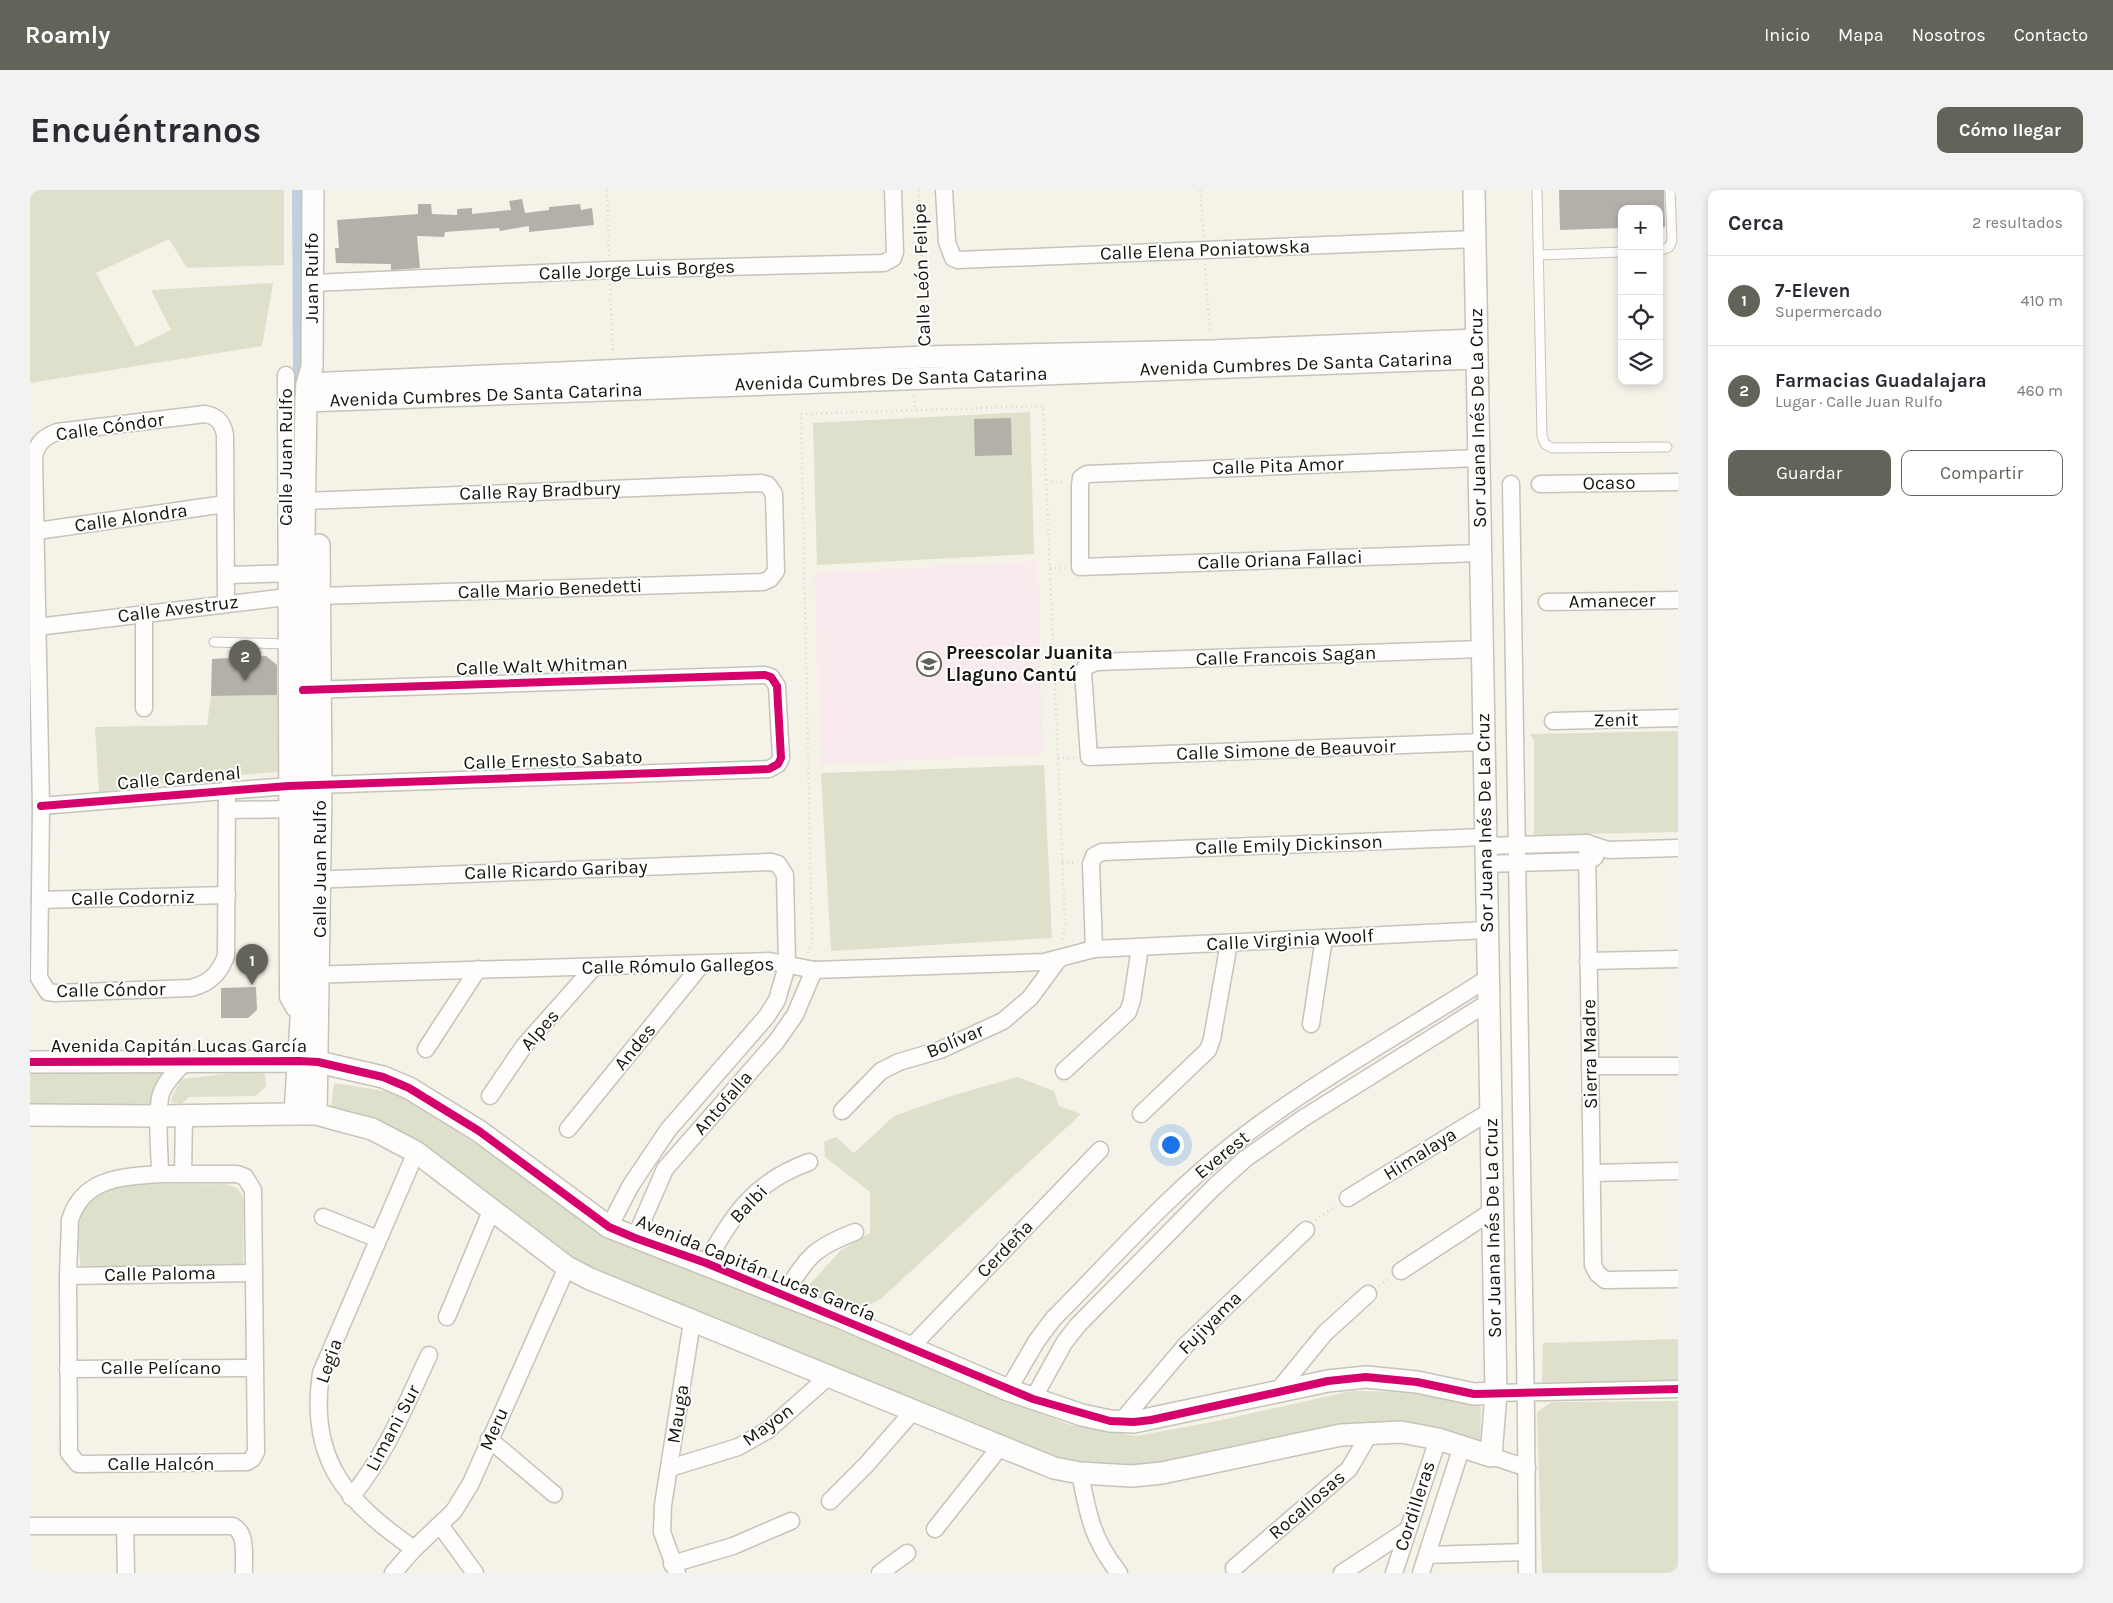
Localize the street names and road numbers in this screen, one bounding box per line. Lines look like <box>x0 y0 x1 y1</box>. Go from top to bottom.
street label: Calle León Felipe <box>909 203 935 347</box>
street label: Juan Rulfo <box>301 233 323 323</box>
street label: Calle Elena Poniatowska <box>1100 235 1310 265</box>
street label: Calle Jorge Luis Borges <box>538 256 736 284</box>
street label: Sor Juana Inés De La Cruz <box>1465 308 1491 528</box>
street label: Avenida Cumbres De Santa Catarina <box>1139 348 1453 380</box>
street label: Avenida Cumbres De Santa Catarina <box>734 363 1048 395</box>
street label: Avenida Cumbres De Santa Catarina <box>329 379 643 411</box>
street label: Calle Juan Rulfo <box>275 388 297 526</box>
street label: Calle Cóndor <box>54 409 166 445</box>
street label: Calle Pita Amor <box>1212 453 1344 479</box>
street label: Ocaso <box>1582 472 1636 494</box>
street label: Calle Ray Bradbury <box>459 477 621 505</box>
street label: Calle Alondra <box>73 499 189 537</box>
street label: Calle Oriana Fallaci <box>1197 546 1363 574</box>
street label: Calle Mario Benedetti <box>457 575 643 603</box>
street label: Amanecer <box>1568 589 1656 613</box>
street label: Calle Avestruz <box>116 591 240 627</box>
street label: Calle Francois Sagan <box>1195 642 1377 670</box>
street label: Calle Walt Whitman <box>456 652 628 680</box>
street label: Zenit <box>1593 709 1639 731</box>
street label: Sor Juana Inés De La Cruz <box>1472 713 1498 933</box>
street label: Calle Simone de Beauvoir <box>1176 735 1396 765</box>
street label: Calle Ernesto Sabato <box>463 746 643 774</box>
street label: Calle Cardenal <box>116 762 242 794</box>
street label: Calle Juan Rulfo <box>309 800 331 938</box>
street label: Calle Emily Dickinson <box>1195 831 1383 859</box>
street label: Calle Ricardo Garibay <box>464 856 648 884</box>
street label: Calle Codorniz <box>71 886 195 910</box>
street label: Calle Virginia Woolf <box>1206 925 1375 955</box>
street label: Calle Rómulo Gallegos <box>581 953 775 979</box>
street label: Calle Cóndor <box>56 978 166 1002</box>
street label: Sierra Madre <box>1578 999 1602 1109</box>
street label: Alpes <box>516 1005 564 1055</box>
street label: Andes <box>610 1019 660 1075</box>
street label: Bolívar <box>923 1019 987 1063</box>
street label: Avenida Capitán Lucas García <box>51 1035 307 1057</box>
street label: Antofalla <box>689 1066 757 1140</box>
street label: Sor Juana Inés De La Cruz <box>1480 1118 1506 1338</box>
street label: Himalaya <box>1380 1123 1460 1185</box>
street label: Everest <box>1190 1126 1254 1184</box>
street label: Balbi <box>726 1180 772 1228</box>
street label: Avenida Capitán Lucas García <box>633 1210 879 1326</box>
street label: Cerdeña <box>972 1216 1038 1282</box>
street label: Calle Paloma <box>104 1262 216 1286</box>
street label: Fujiyama <box>1174 1287 1246 1359</box>
street label: Legia <box>311 1336 347 1386</box>
street label: Calle Pelícano <box>101 1357 221 1379</box>
street label: Limani Sur <box>361 1381 425 1475</box>
street label: Mauga <box>663 1383 693 1445</box>
street label: Mayon <box>738 1399 798 1451</box>
street label: Meru <box>475 1404 513 1454</box>
street label: Calle Halcón <box>107 1453 215 1475</box>
street label: Cordilleras <box>1390 1458 1440 1554</box>
street label: Rocallosas <box>1264 1466 1350 1544</box>

